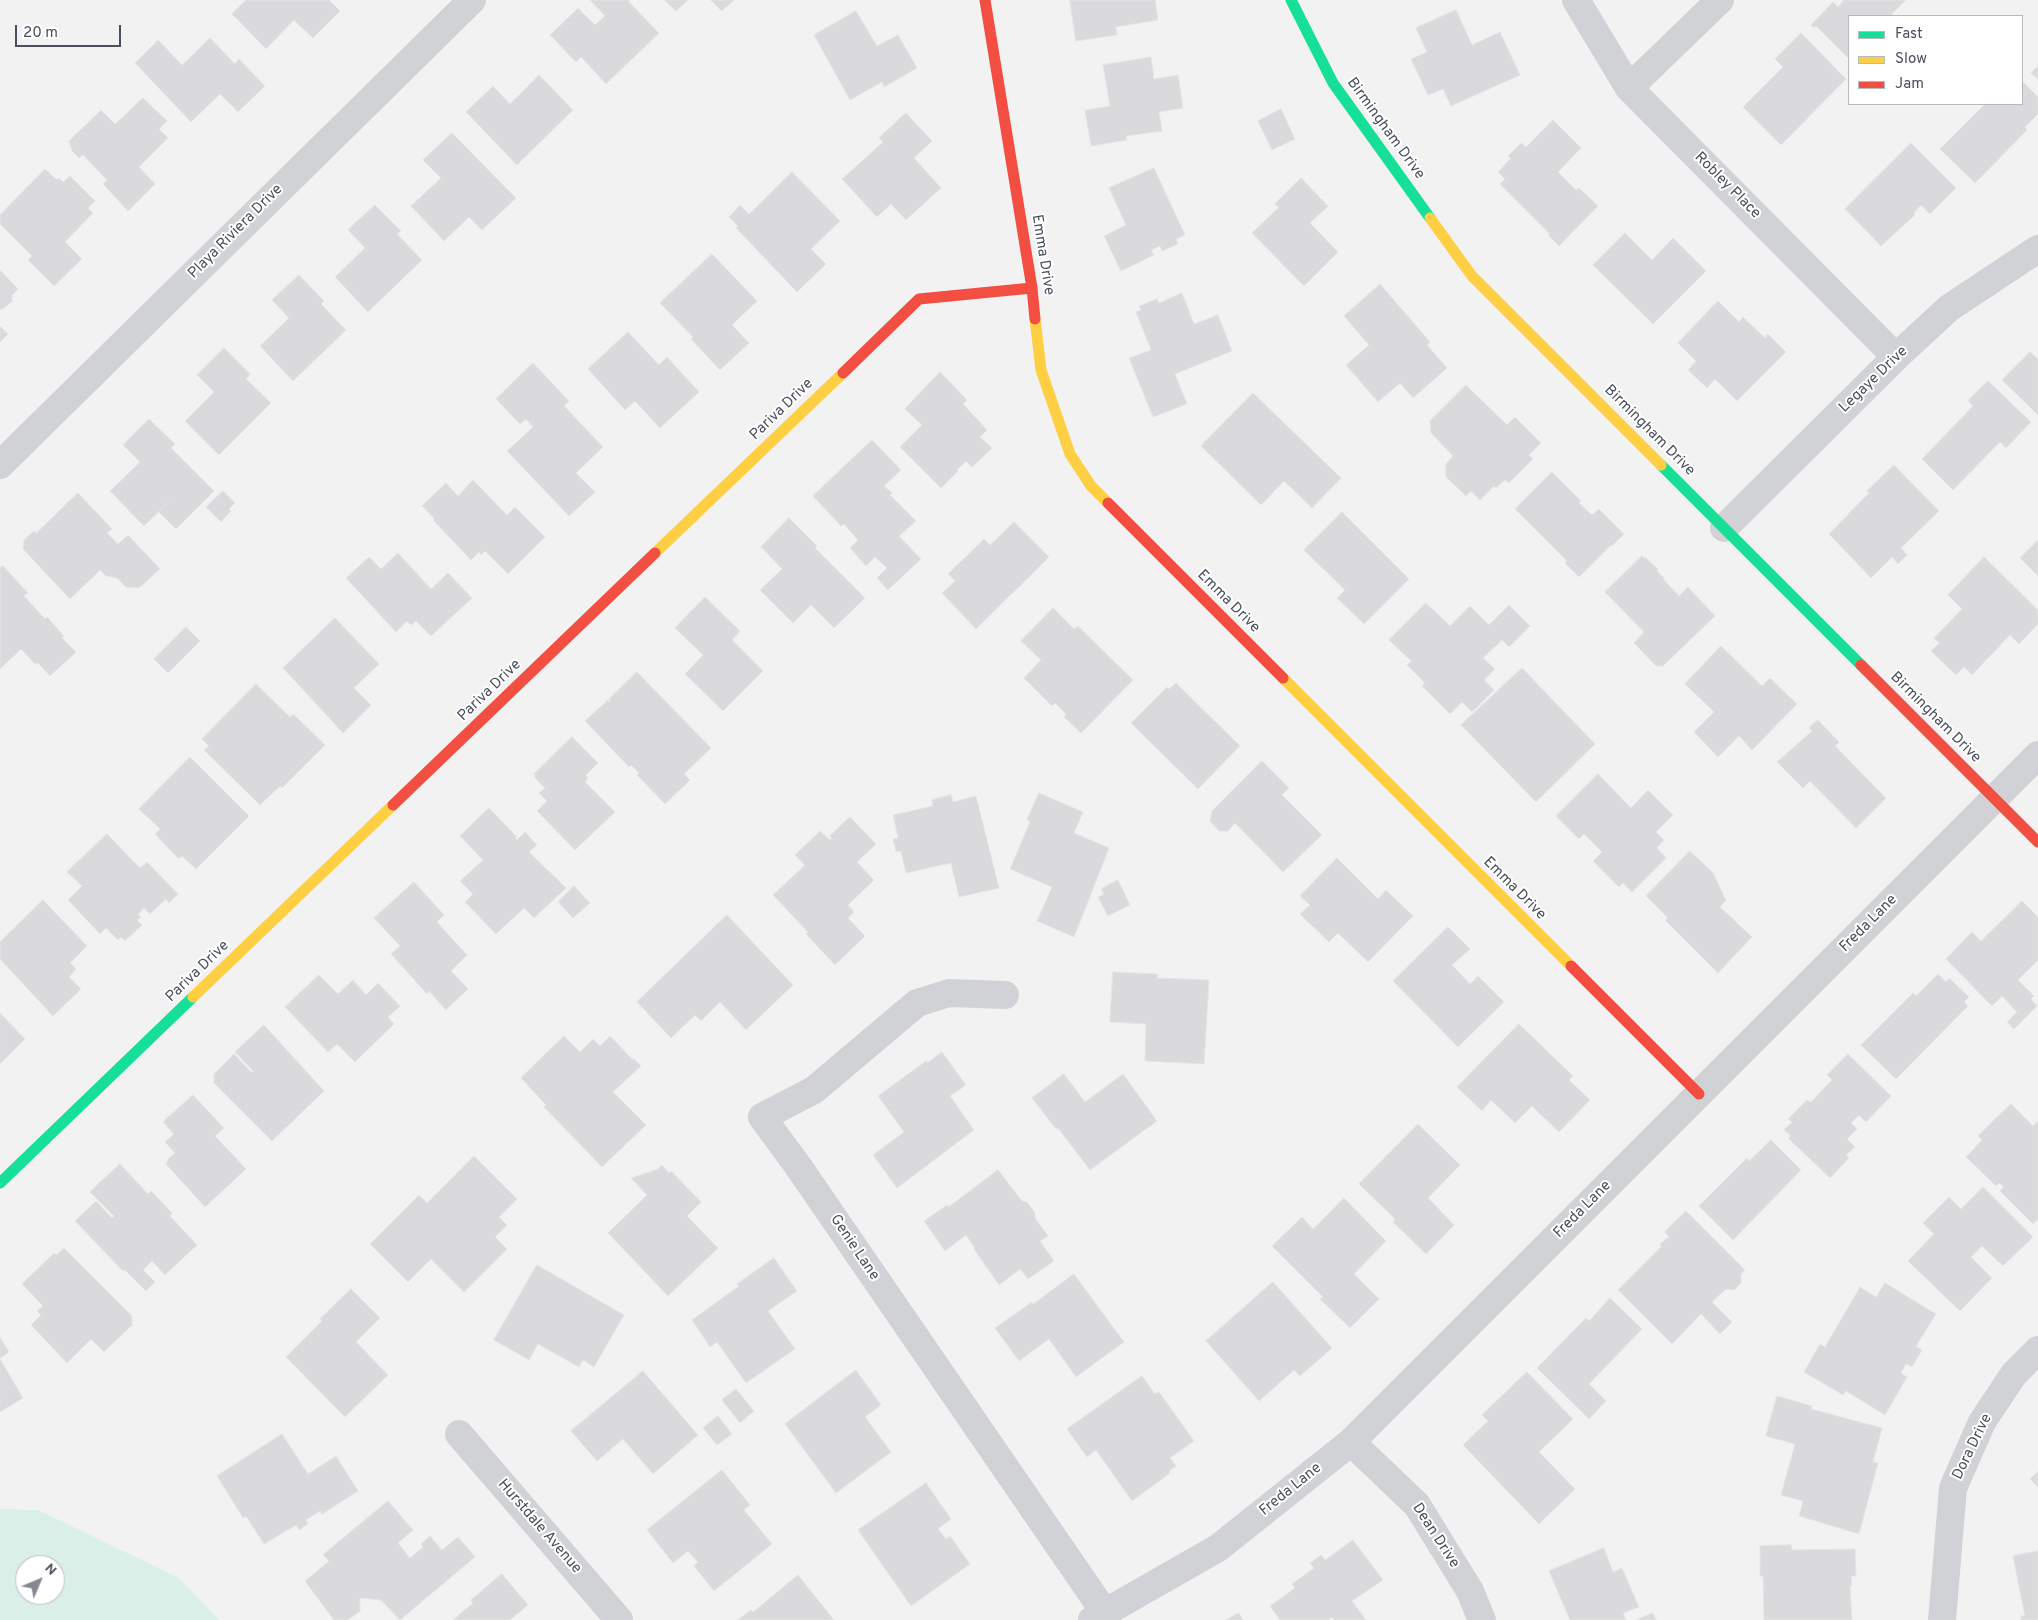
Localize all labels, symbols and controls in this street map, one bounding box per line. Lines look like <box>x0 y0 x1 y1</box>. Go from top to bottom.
scale bar <box>18 15 124 47</box>
legend <box>1848 15 2023 105</box>
text: 20 m <box>23 24 58 43</box>
text: Fast <box>1895 25 1923 44</box>
text: Slow <box>1895 50 1927 69</box>
street label: Birmingham Drive <box>1342 75 1428 183</box>
text: Jam <box>1895 75 1924 94</box>
street label: Robley Place <box>1690 149 1764 223</box>
street label: Playa Riviera Drive <box>185 181 287 283</box>
street label: Emma Drive <box>1027 213 1057 297</box>
street label: Legaye Drive <box>1836 343 1912 417</box>
street label: Pariva Drive <box>747 375 817 445</box>
street label: Birmingham Drive <box>1600 382 1698 480</box>
street label: Emma Drive <box>1193 567 1263 637</box>
street label: Pariva Drive <box>455 656 525 726</box>
street label: Birmingham Drive <box>1886 669 1984 767</box>
street label: Emma Drive <box>1479 854 1549 924</box>
street label: Freda Lane <box>1836 891 1902 957</box>
street label: Pariva Drive <box>163 937 233 1007</box>
street label: Freda Lane <box>1550 1177 1616 1243</box>
street label: Genie Lane <box>825 1212 883 1284</box>
street label: Dora Drive <box>1949 1411 1997 1483</box>
street label: Freda Lane <box>1257 1460 1325 1520</box>
street label: Hurstdale Avenue <box>493 1476 585 1578</box>
street label: Dean Drive <box>1407 1500 1463 1572</box>
north arrow <box>15 1555 65 1605</box>
text: N <box>41 1560 60 1579</box>

